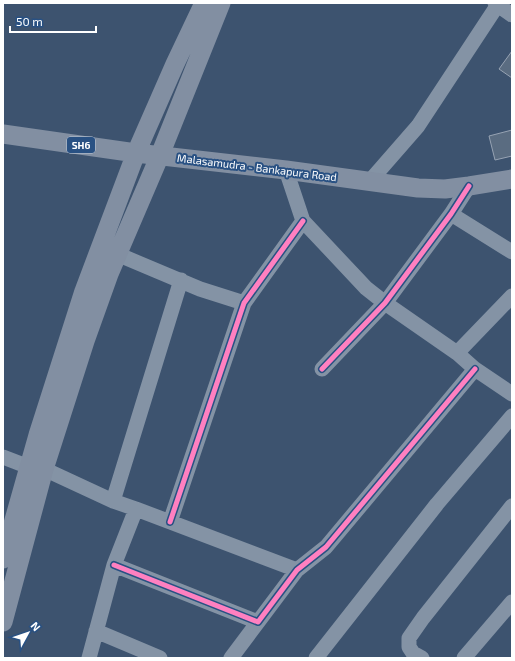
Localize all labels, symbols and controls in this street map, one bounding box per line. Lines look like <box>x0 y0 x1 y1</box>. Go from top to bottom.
scale bar <box>10 8 96 34</box>
text: 50 m <box>16 14 43 28</box>
road number: SH6 <box>67 137 95 153</box>
street label: Malasamudra - Bankapura Road <box>176 151 338 183</box>
north arrow <box>8 613 48 653</box>
text: N <box>29 619 44 634</box>

